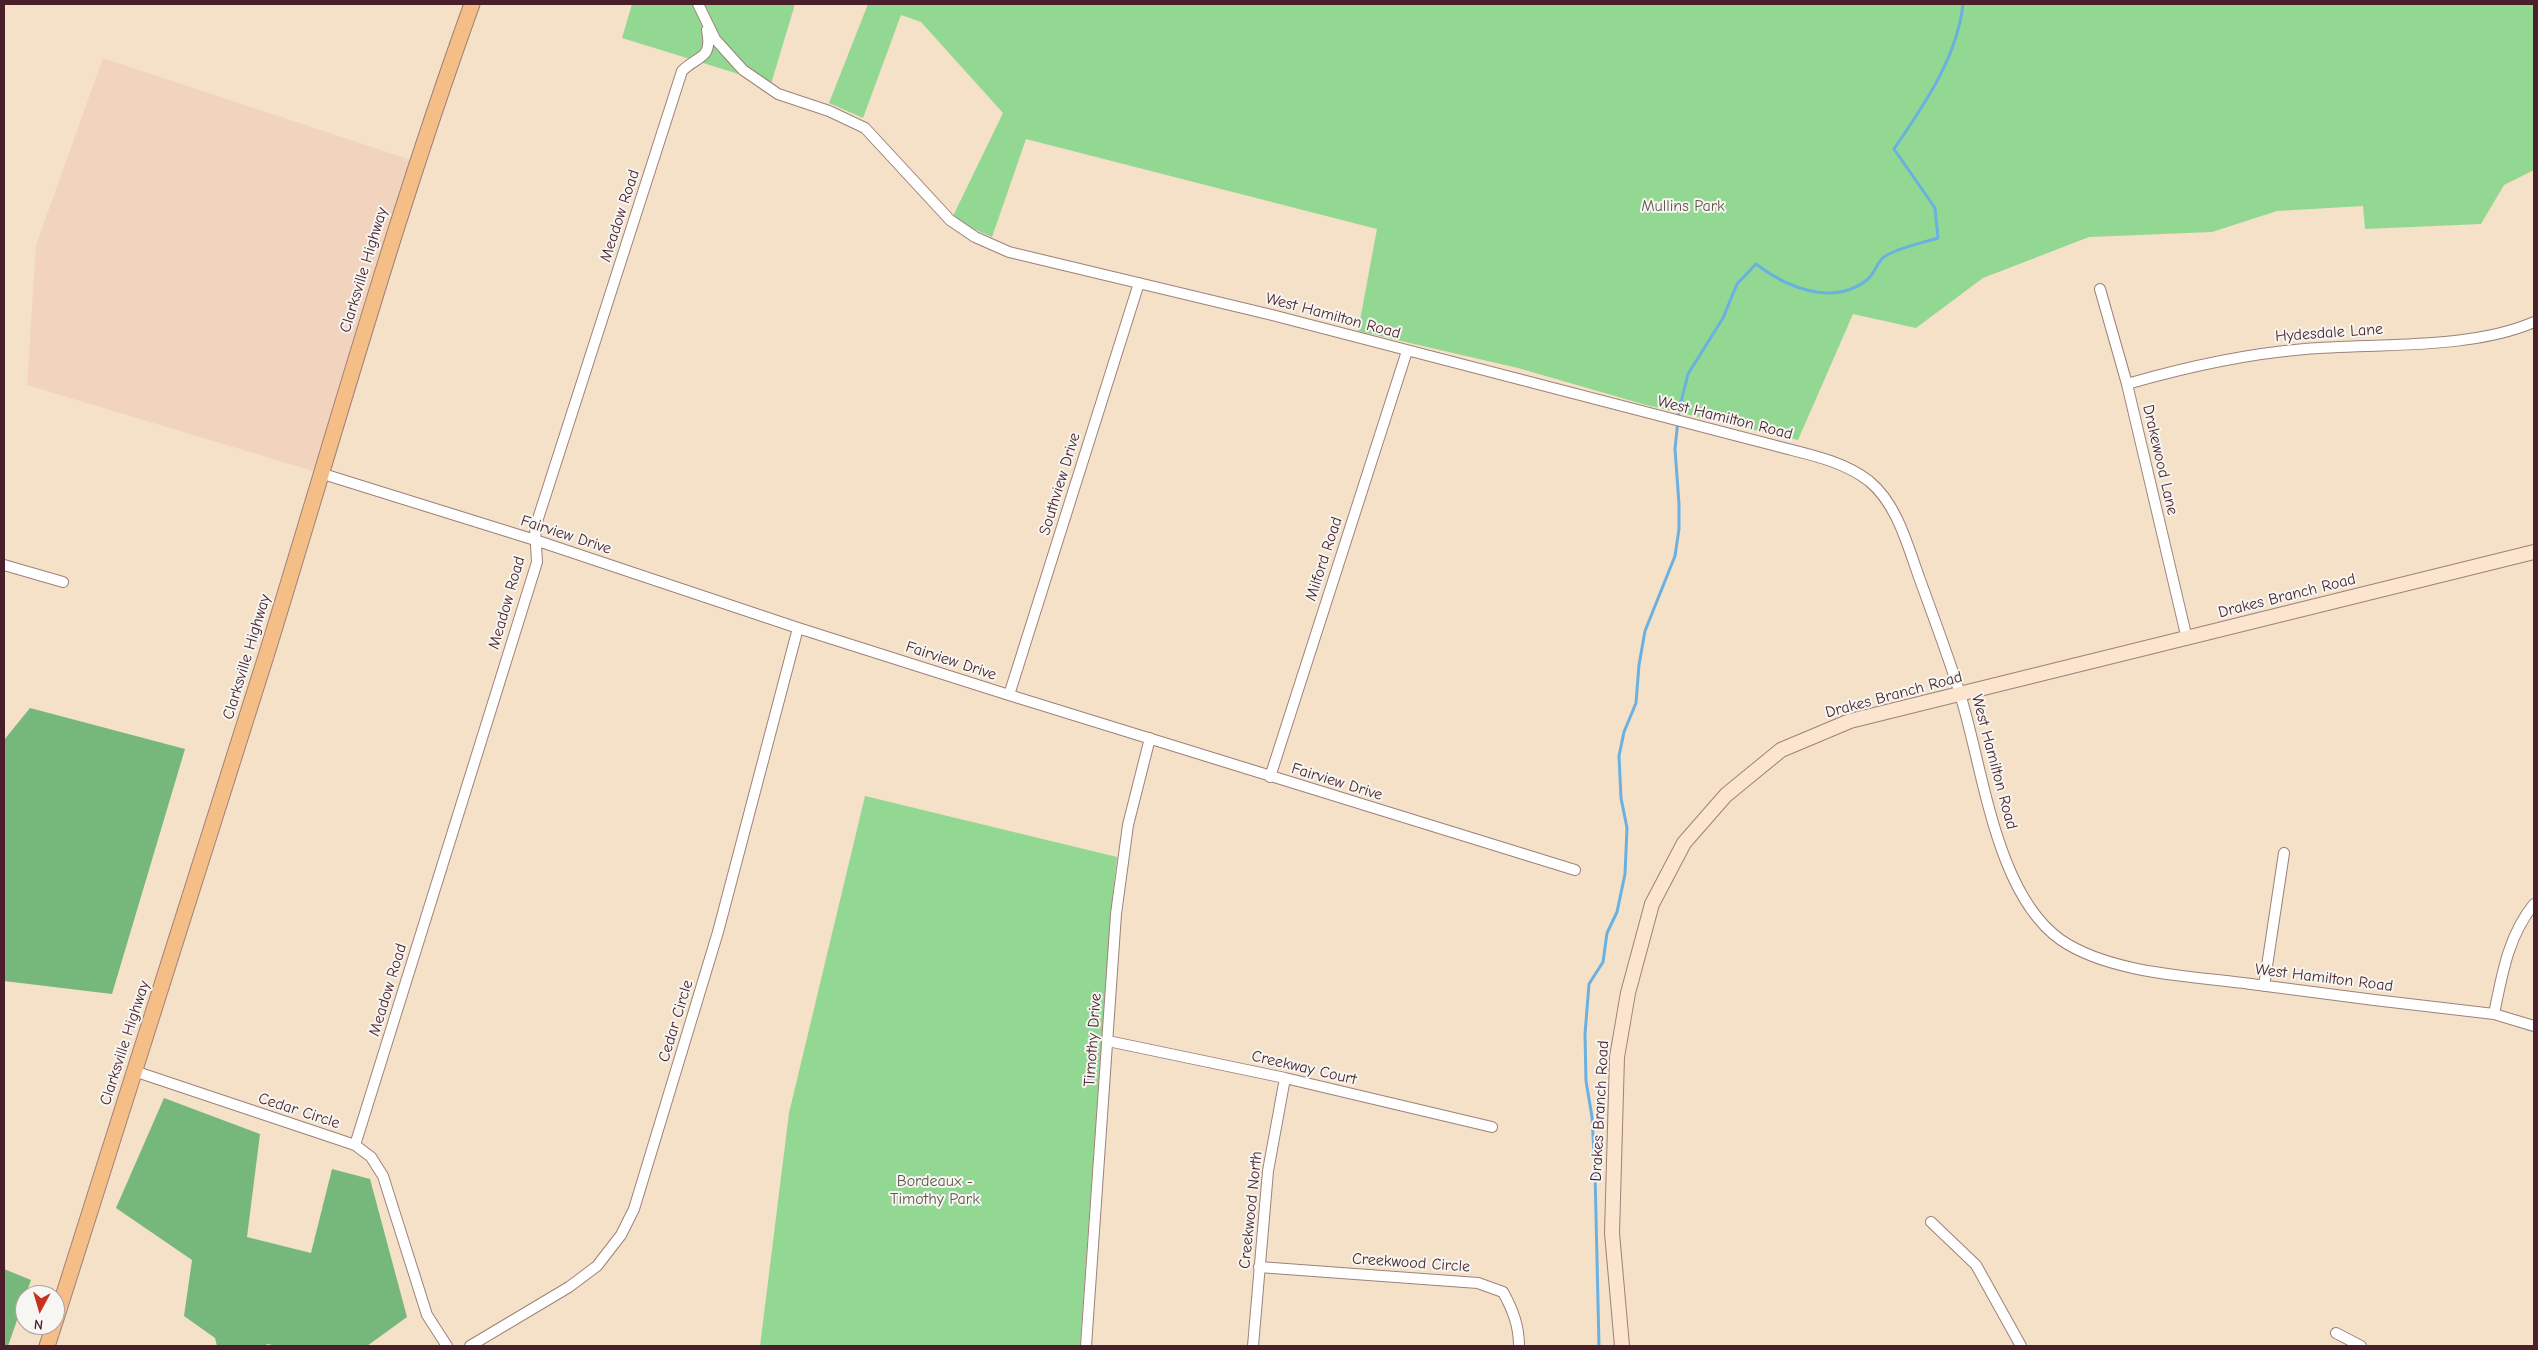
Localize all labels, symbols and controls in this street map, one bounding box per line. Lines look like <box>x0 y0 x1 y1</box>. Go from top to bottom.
street label: Meadow Road <box>596 167 644 265</box>
park label: Mullins Park <box>1641 196 1725 216</box>
street label: Clarksville Highway <box>336 205 392 335</box>
street label: West Hamilton Road <box>1263 289 1403 343</box>
street label: Hydesdale Lane <box>2274 320 2384 346</box>
street label: West Hamilton Road <box>1655 392 1795 444</box>
street label: Drakewood Lane <box>2138 403 2182 517</box>
street label: Southview Drive <box>1035 430 1085 538</box>
street label: Fairview Drive <box>518 511 614 559</box>
street label: Milford Road <box>1301 514 1347 604</box>
street label: Meadow Road <box>485 554 529 652</box>
street label: Drakes Branch Road <box>2216 570 2358 622</box>
street label: Clarksville Highway <box>219 592 275 722</box>
street label: Fairview Drive <box>903 637 999 685</box>
street label: Drakes Branch Road <box>1823 667 1965 723</box>
street label: West Hamilton Road <box>1967 692 2021 832</box>
street label: Fairview Drive <box>1289 759 1385 805</box>
street label: Meadow Road <box>365 941 411 1039</box>
street label: West Hamilton Road <box>2254 960 2394 996</box>
street label: Clarksville Highway <box>96 978 154 1108</box>
street label: Cedar Circle <box>654 978 698 1064</box>
street label: Timothy Drive <box>1080 993 1106 1087</box>
street label: Drakes Branch Road <box>1587 1040 1613 1182</box>
street label: Creekway Court <box>1250 1047 1358 1089</box>
street label: Cedar Circle <box>256 1089 342 1133</box>
street label: Creekwood North <box>1235 1150 1267 1270</box>
park label: Bordeaux - Timothy Park <box>890 1171 980 1209</box>
street label: Creekwood Circle <box>1351 1249 1471 1277</box>
north arrow <box>15 1285 65 1335</box>
text: N <box>33 1315 44 1333</box>

